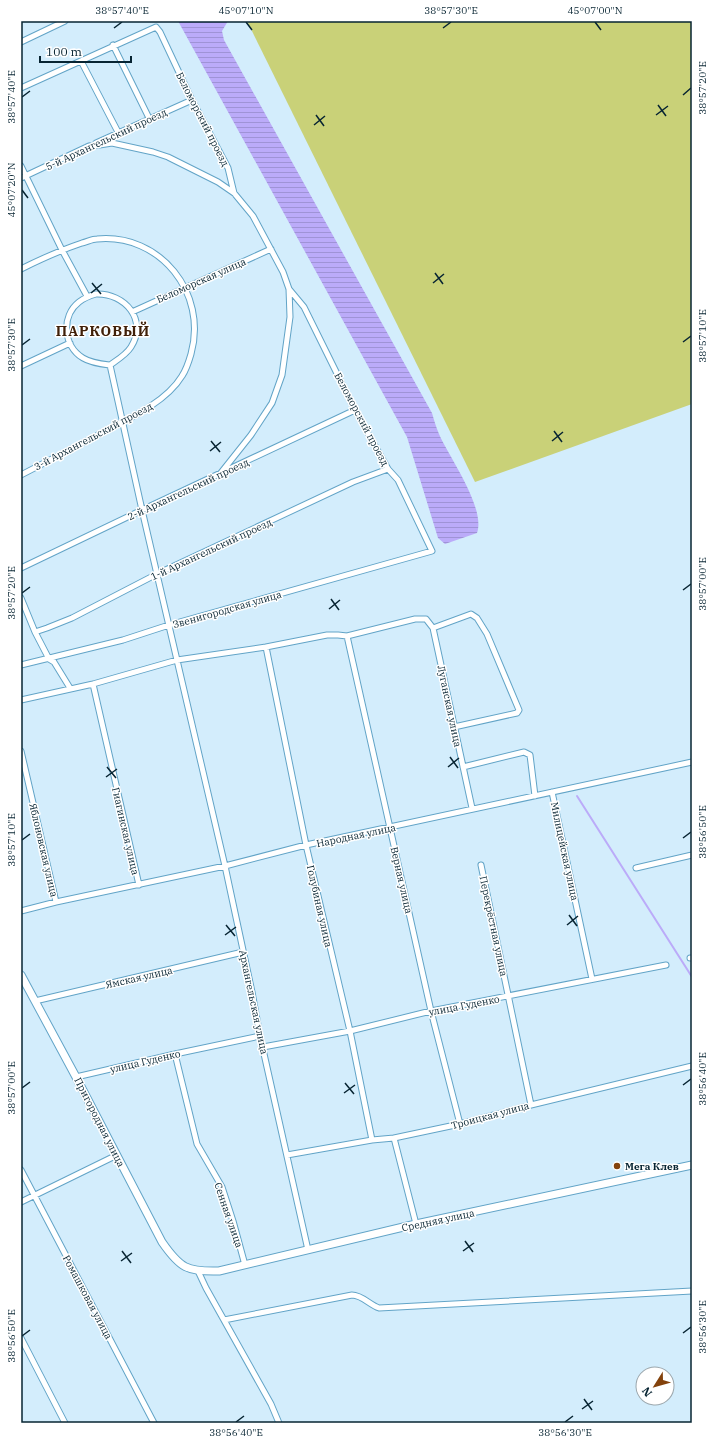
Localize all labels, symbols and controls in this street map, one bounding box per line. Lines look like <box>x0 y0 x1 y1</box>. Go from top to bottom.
text: 38°57'40"E <box>95 4 149 17</box>
text: 45°07'10"N <box>219 4 274 17</box>
text: 38°57'30"E <box>424 4 478 17</box>
text: 45°07'00"N <box>568 4 623 17</box>
scale bar <box>40 38 131 64</box>
text: 100 m <box>46 44 82 59</box>
text: 38°57'20"E <box>696 61 709 115</box>
text: 38°57'40"E <box>5 70 18 124</box>
street label: Беломорский проезд <box>173 70 232 169</box>
street label: 5-й Архангельский проезд <box>43 106 169 173</box>
text: 45°07'20"N <box>5 162 18 218</box>
street label: Беломорская улица <box>154 255 249 306</box>
text: 38°57'10"E <box>696 309 709 363</box>
text: 38°57'30"E <box>5 318 18 372</box>
district label: ПАРКОВЫЙ <box>56 321 150 340</box>
street label: Беломорский проезд <box>331 370 392 468</box>
street label: 3-й Архангельский проезд <box>32 400 155 473</box>
street label: 2-й Архангельский проезд <box>125 456 251 523</box>
street label: 1-й Архангельский проезд <box>148 516 274 583</box>
text: 38°57'00"E <box>696 557 709 611</box>
text: 38°57'20"E <box>5 566 18 620</box>
street label: Звенигородская улица <box>171 588 284 631</box>
street label: Луганская улица <box>435 664 465 749</box>
street label: Гиагинская улица <box>109 786 142 877</box>
street label: Милицейская улица <box>548 801 581 902</box>
street label: Яблоновская улица <box>26 802 61 899</box>
text: 38°56'50"E <box>696 805 709 859</box>
text: 38°57'10"E <box>5 813 18 867</box>
street label: Народная улица <box>315 821 398 850</box>
street label: Верная улица <box>388 846 416 915</box>
street label: Голубиная улица <box>304 864 335 949</box>
street label: Перекрёстная улица <box>477 875 511 978</box>
street label: Архангельская улица <box>236 949 271 1056</box>
street label: Ямская улица <box>104 963 174 992</box>
street label: улица Гуденко <box>428 992 501 1019</box>
street label: улица Гуденко <box>109 1047 182 1076</box>
text: 38°56'40"E <box>696 1052 709 1106</box>
text: 38°57'00"E <box>5 1061 18 1115</box>
street label: Пригородная улица <box>71 1075 128 1170</box>
street label: Троицкая улица <box>450 1099 531 1132</box>
place label: Мега Клев <box>625 1160 679 1173</box>
marker: Мега Клев <box>612 1161 622 1171</box>
street label: Сенная улица <box>211 1181 246 1250</box>
street label: Средняя улица <box>400 1206 476 1235</box>
street label: Ромашковая улица <box>60 1253 116 1342</box>
text: 38°56'30"E <box>696 1300 709 1354</box>
text: 38°56'50"E <box>5 1309 18 1363</box>
north arrow <box>635 1366 675 1406</box>
text: N <box>639 1384 655 1400</box>
text: 38°56'40"E <box>209 1426 263 1439</box>
text: 38°56'30"E <box>538 1426 592 1439</box>

